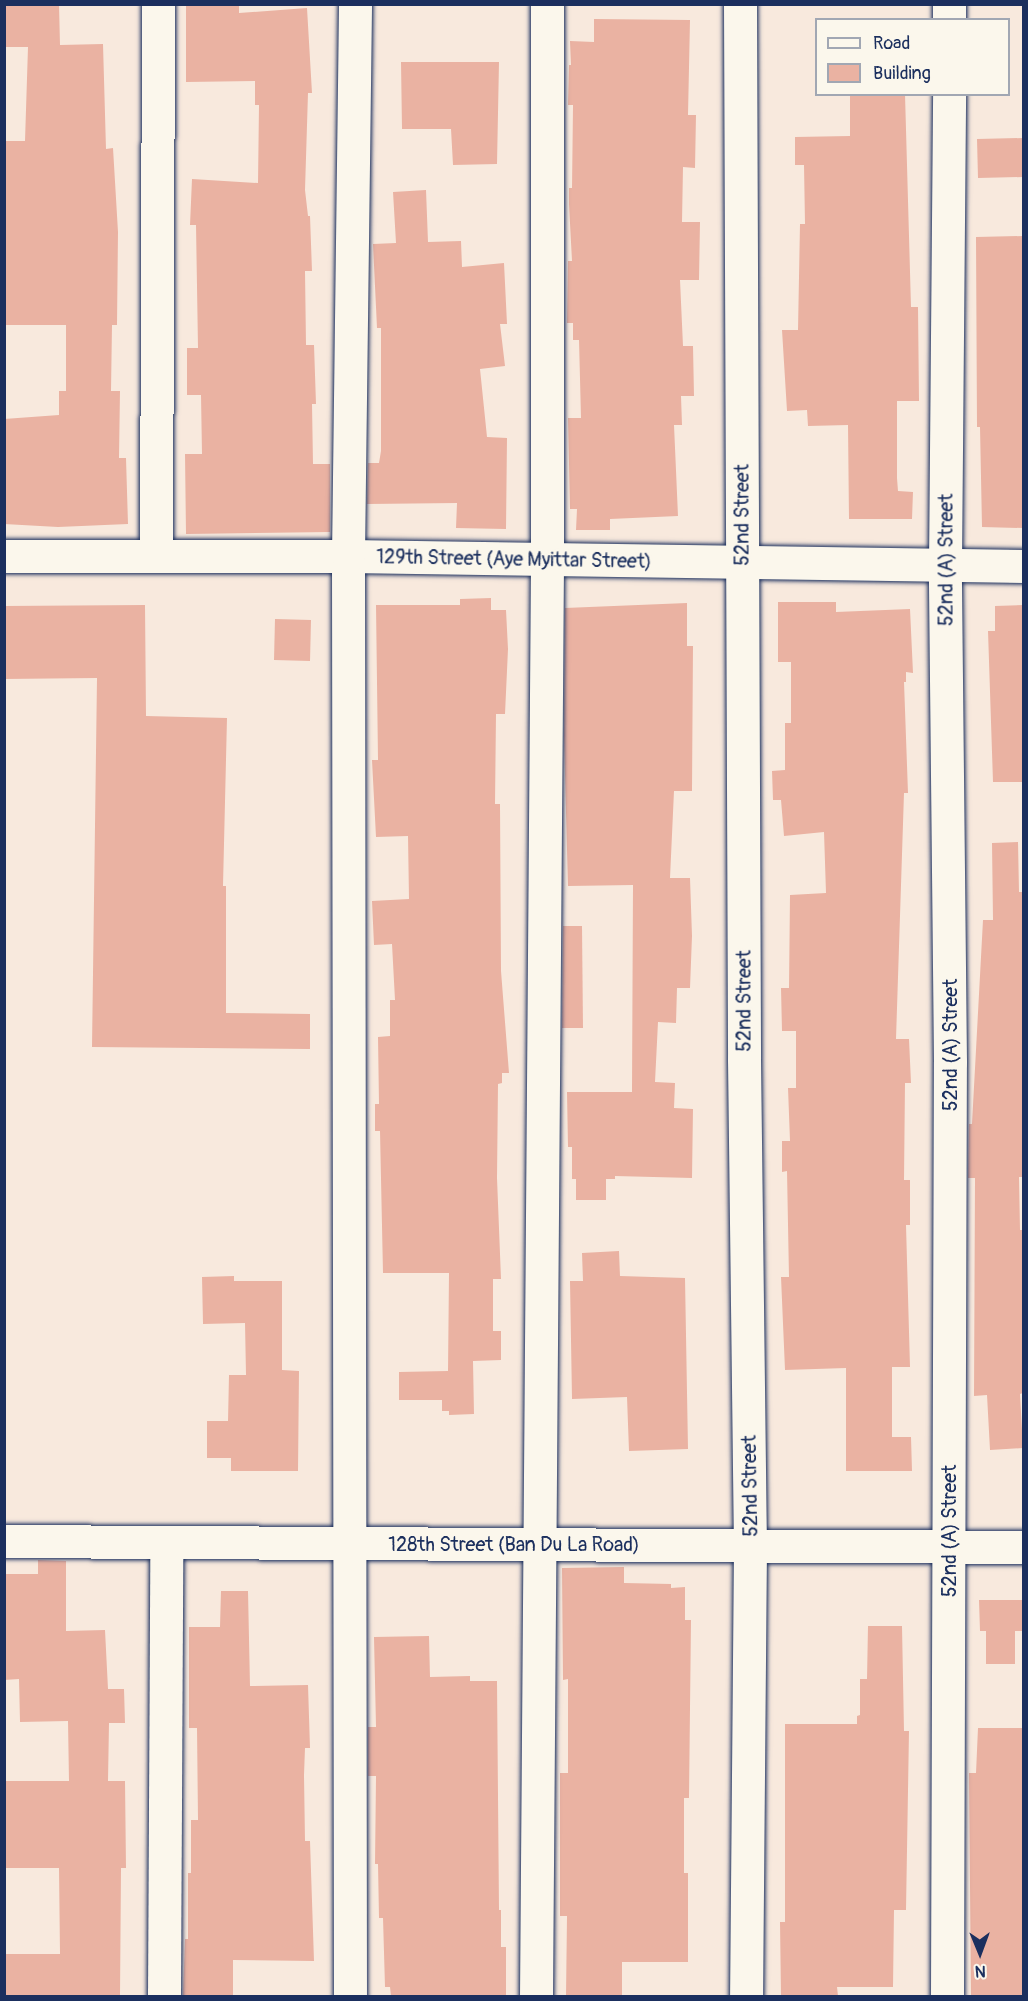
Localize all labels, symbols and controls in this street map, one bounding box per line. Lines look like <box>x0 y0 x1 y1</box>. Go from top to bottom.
legend <box>815 18 1010 96</box>
text: Road <box>873 32 910 55</box>
text: Building <box>873 62 931 85</box>
street label: 52nd Street <box>730 464 754 566</box>
street label: 52nd (A) Street <box>934 494 958 626</box>
street label: 129th Street (Aye Myittar Street) <box>376 545 652 573</box>
street label: 52nd Street <box>732 950 756 1052</box>
street label: 52nd (A) Street <box>938 979 962 1111</box>
street label: 52nd Street <box>737 1435 763 1537</box>
street label: 52nd (A) Street <box>937 1465 961 1597</box>
street label: 128th Street (Ban Du La Road) <box>388 1532 640 1556</box>
north arrow <box>950 1923 1010 1983</box>
text: N <box>975 1961 986 1981</box>

